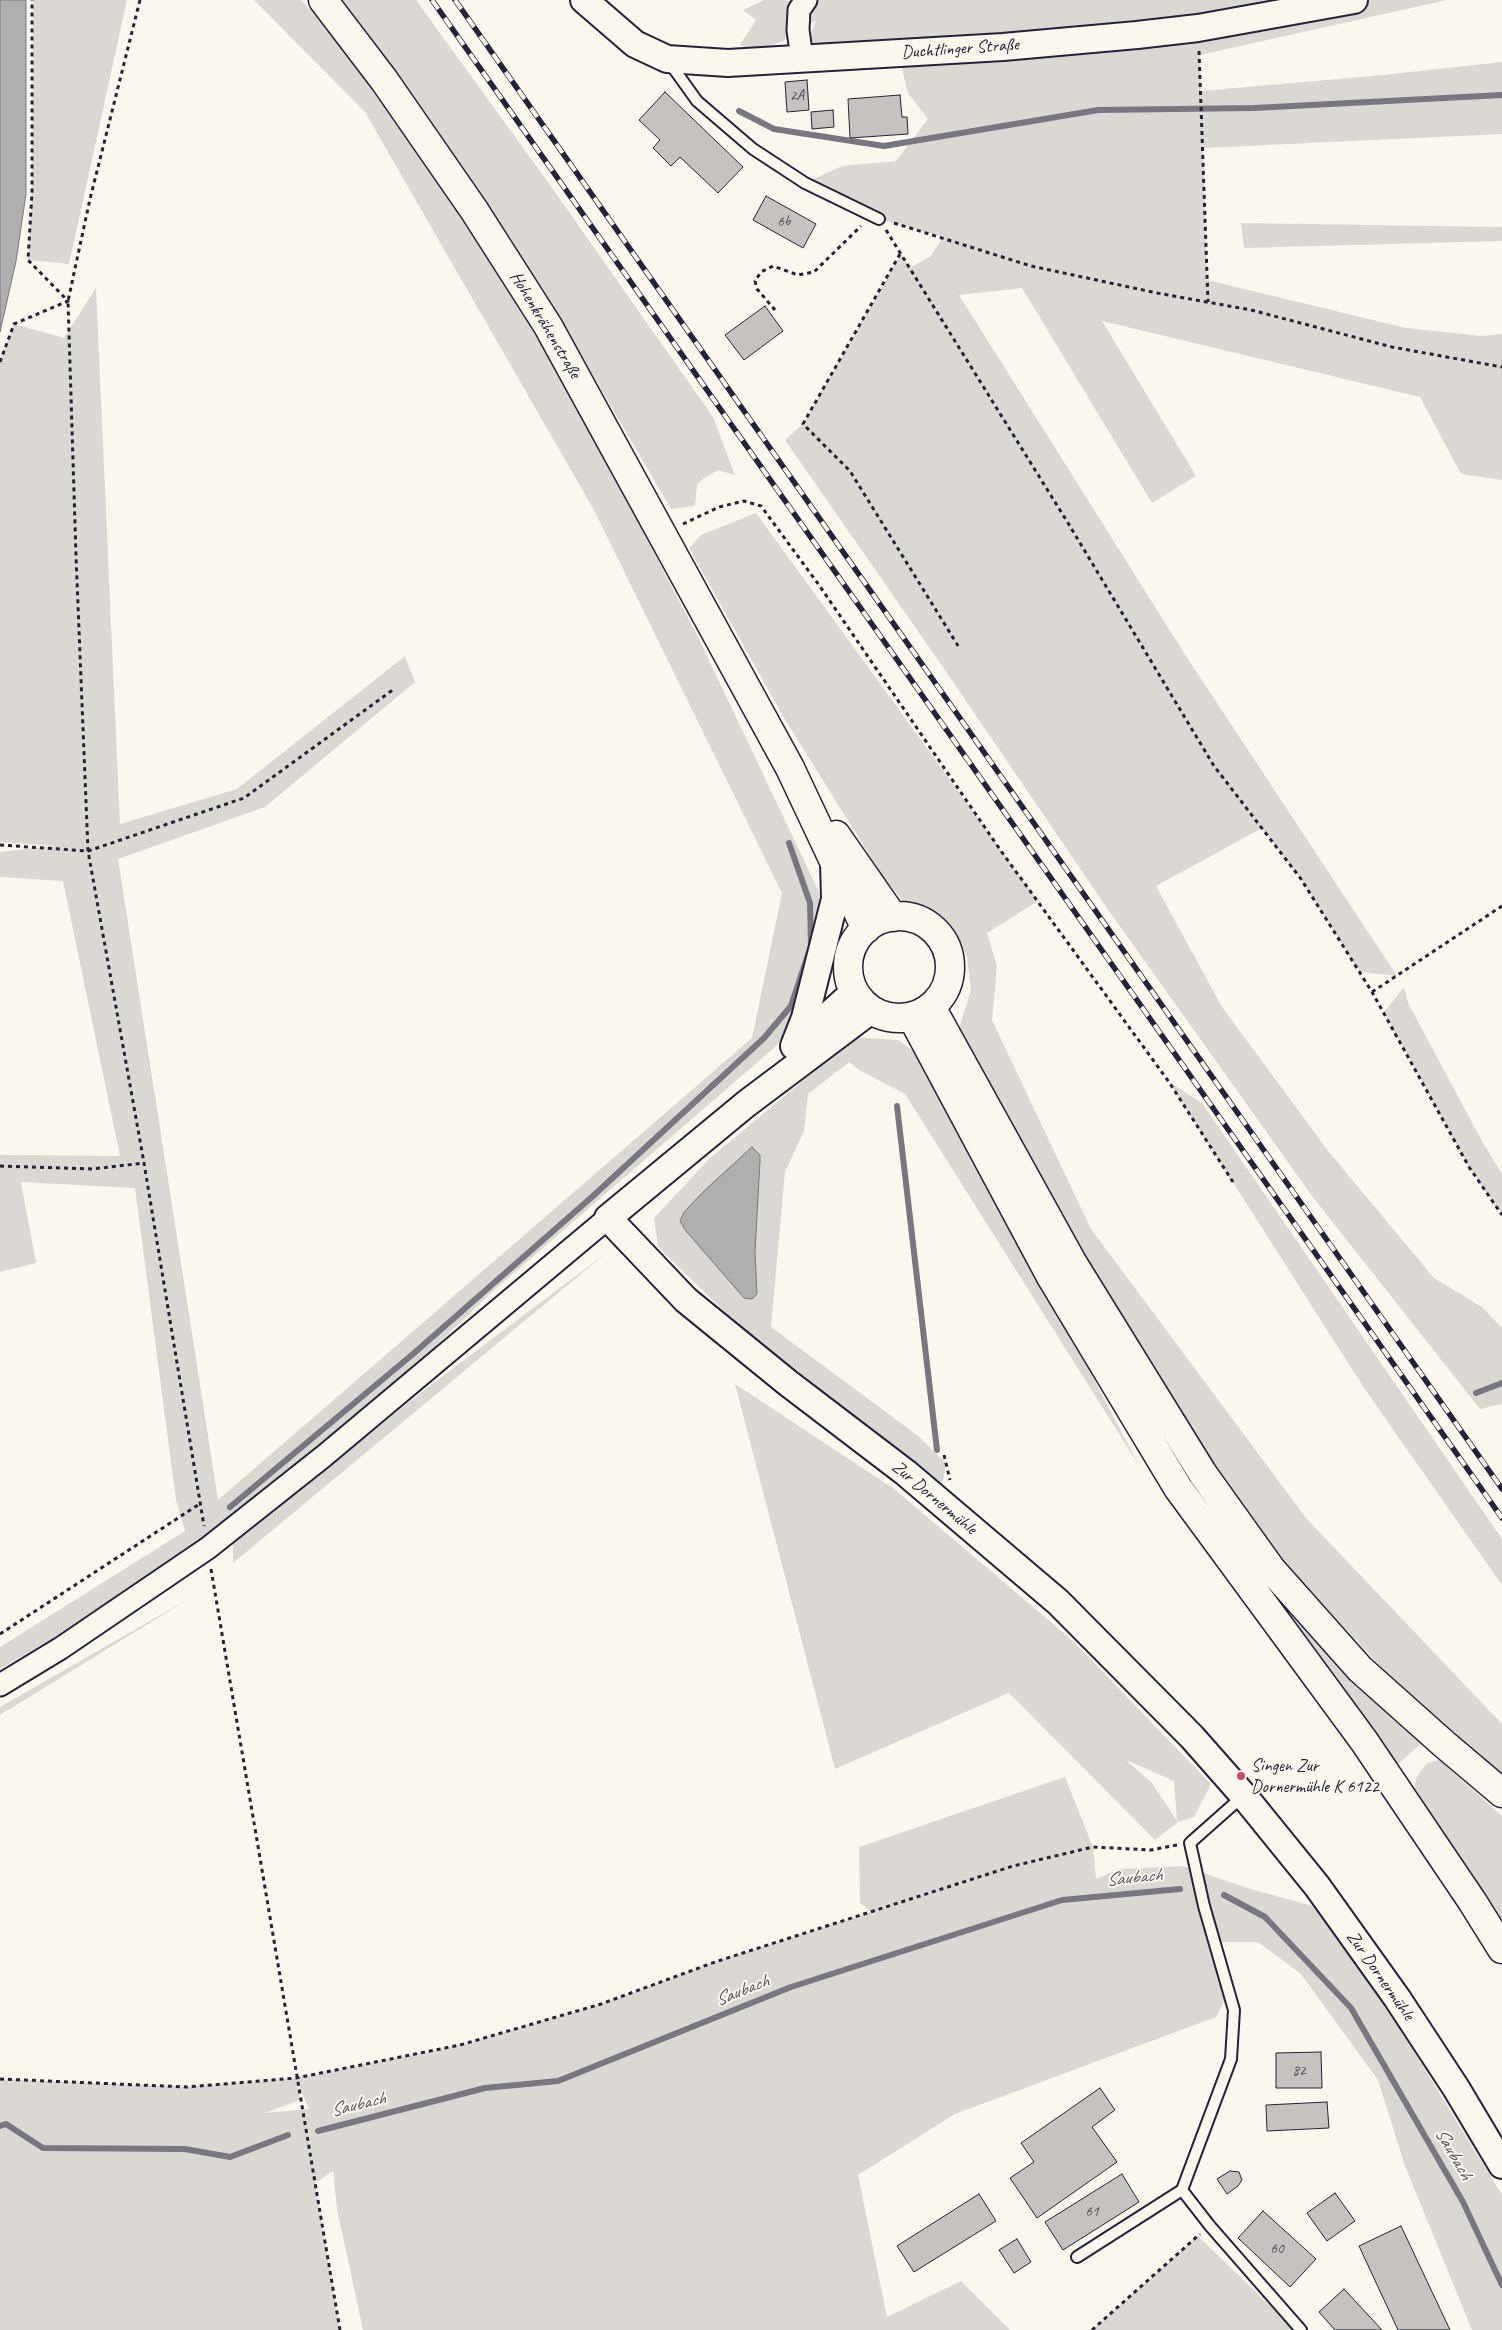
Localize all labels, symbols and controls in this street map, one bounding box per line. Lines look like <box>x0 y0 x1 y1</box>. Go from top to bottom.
street label: Duchtlinger Straße <box>901 34 1019 64</box>
house number: 2A <box>790 87 804 105</box>
house number: 6b <box>777 213 791 231</box>
street label: Hohenkrähenstraße <box>505 268 585 382</box>
street label: Zur Dornermühle <box>887 1456 981 1540</box>
place label: Singen Zur Dornermühle K 6122 <box>1251 1755 1379 1798</box>
marker: Singen Zur Dornermühle K 6122 <box>1235 1770 1247 1782</box>
water label: Saubach <box>1105 1864 1163 1892</box>
street label: Zur Dornermühle <box>1341 1927 1419 2025</box>
water label: Saubach <box>712 1970 772 2012</box>
house number: 82 <box>1292 2062 1306 2080</box>
water label: Saubach <box>328 2087 388 2123</box>
water label: Saubach <box>1429 2124 1477 2184</box>
house number: 61 <box>1085 2203 1099 2221</box>
house number: 60 <box>1270 2240 1284 2258</box>

